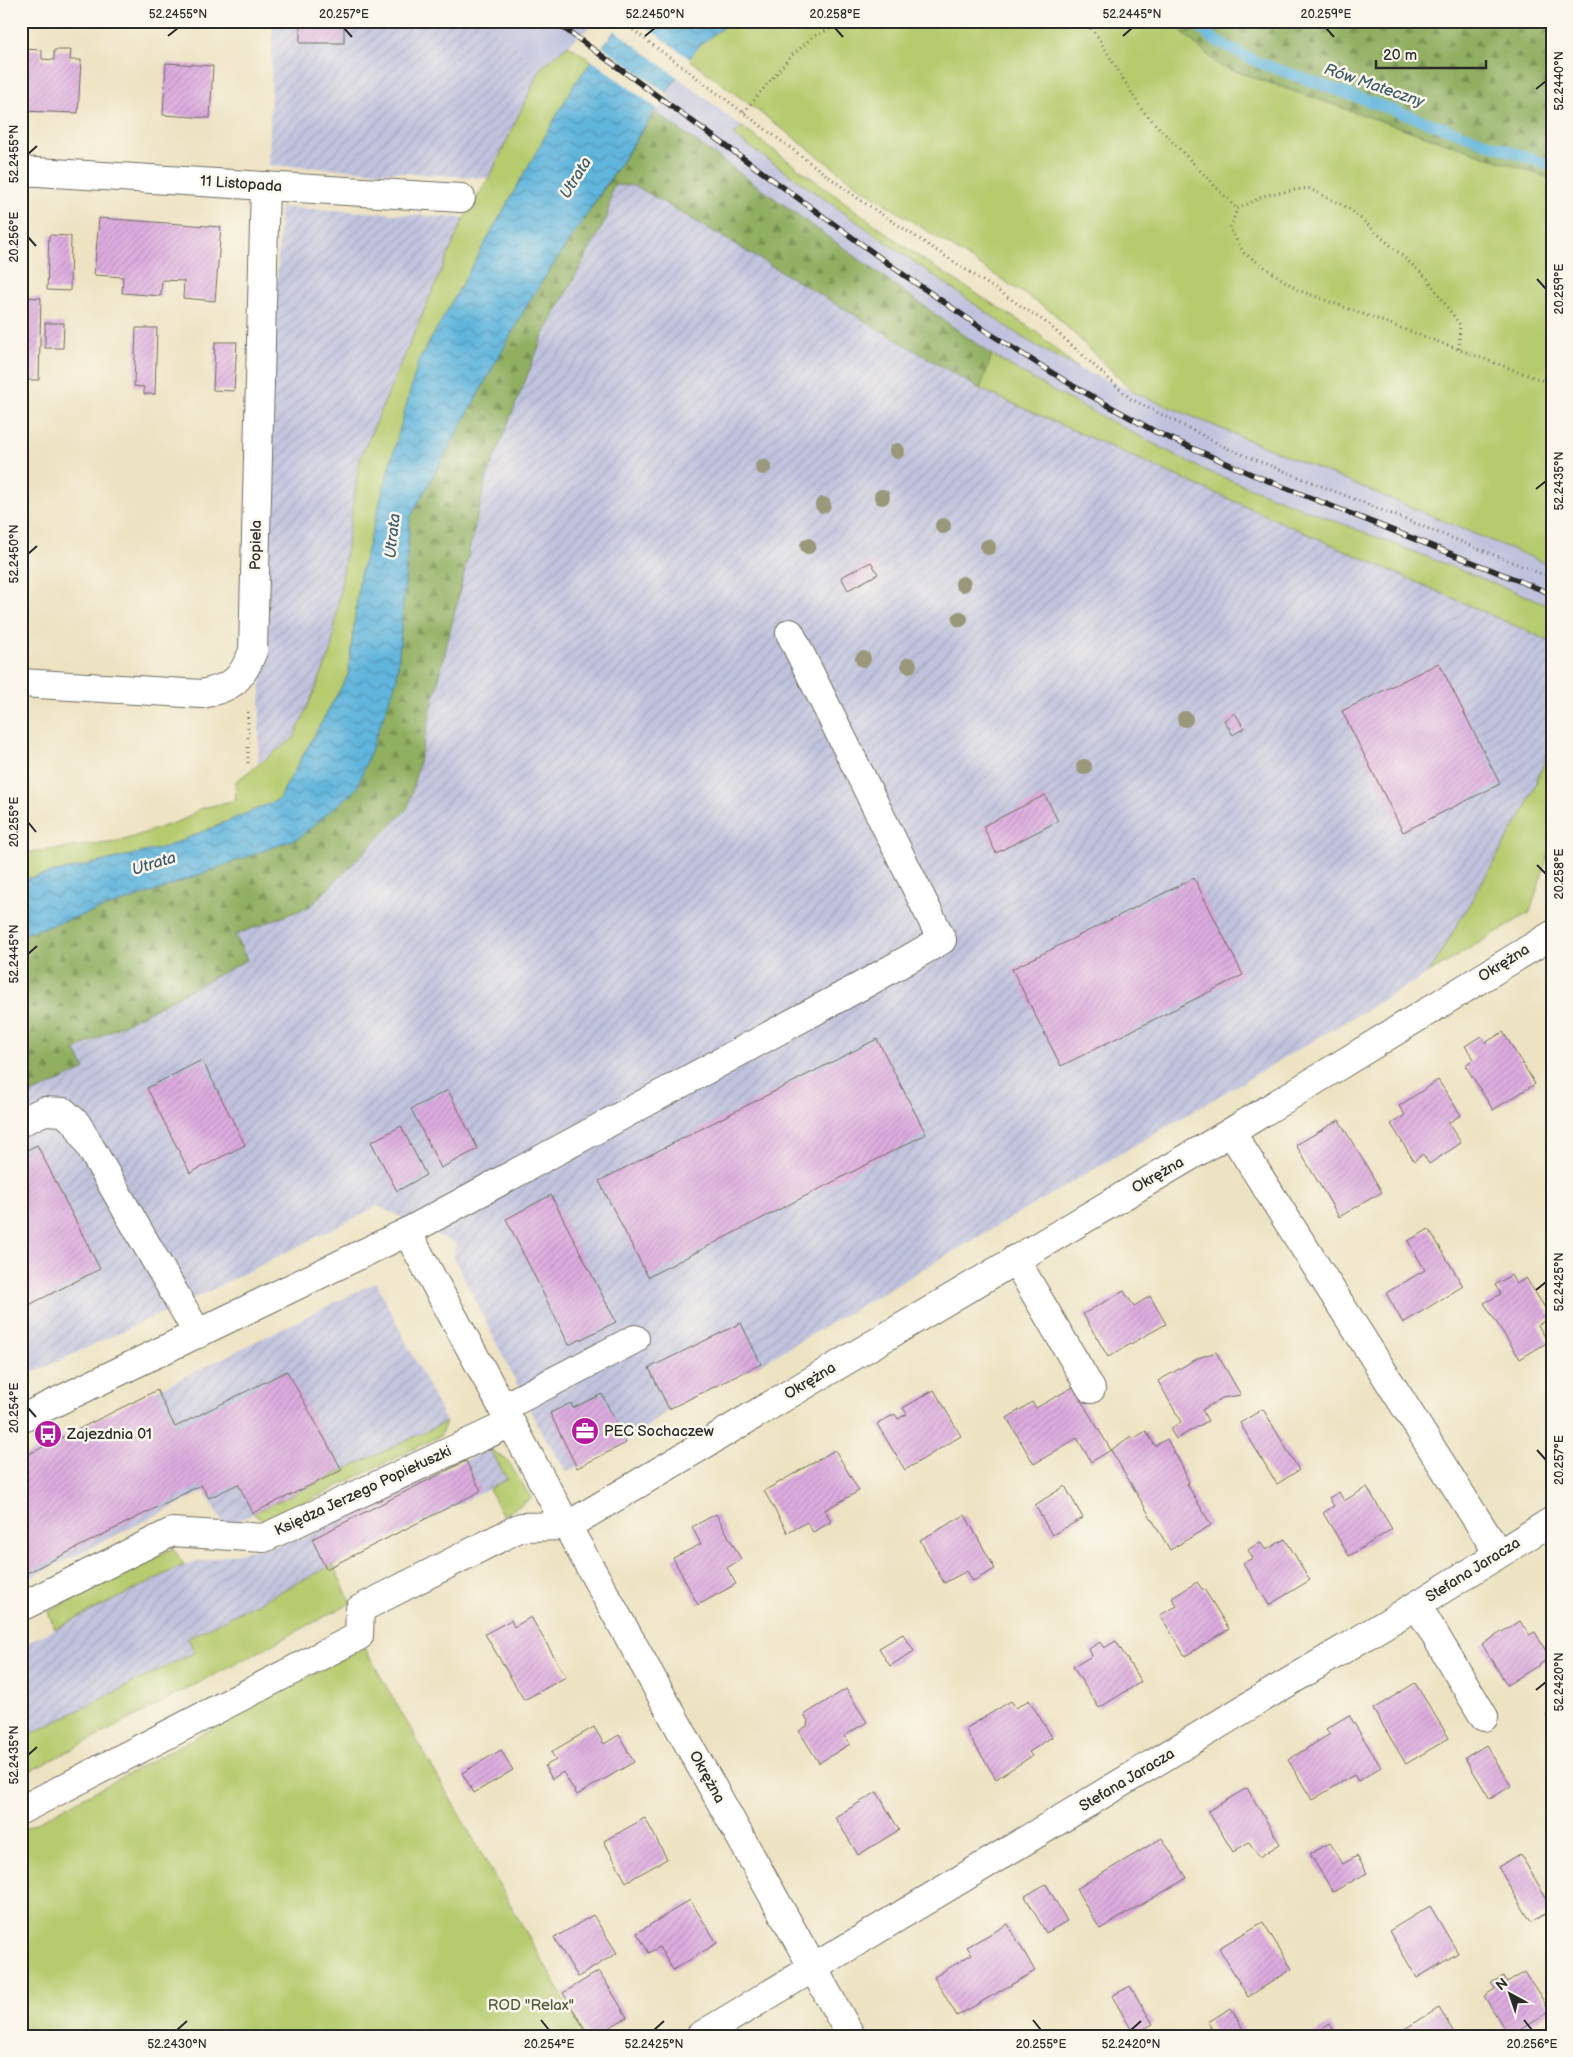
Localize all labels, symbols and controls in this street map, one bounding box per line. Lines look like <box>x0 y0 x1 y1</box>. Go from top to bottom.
text: 52.2455°N <box>149 7 207 22</box>
text: 20.257°E <box>319 7 369 22</box>
text: 52.2450°N <box>625 7 685 22</box>
text: 20.258°E <box>810 7 861 22</box>
text: 52.2445°N <box>1102 7 1162 22</box>
text: 20.259°E <box>1301 7 1351 22</box>
scale bar <box>1376 38 1486 70</box>
text: 20 m <box>1383 46 1417 65</box>
text: 52.2440°N <box>1552 51 1567 111</box>
water label: Rów Mateczny <box>1322 60 1427 112</box>
text: 52.2455°N <box>7 125 22 183</box>
water label: Utrata <box>556 154 596 202</box>
street label: 11 Listopada <box>199 172 283 196</box>
text: 20.256°E <box>7 211 22 262</box>
text: 20.259°E <box>1552 264 1567 314</box>
text: 52.2435°N <box>1552 451 1567 511</box>
water label: Utrata <box>381 513 405 559</box>
street label: Popiela <box>246 520 266 570</box>
text: 52.2450°N <box>7 524 22 584</box>
text: 20.255°E <box>7 797 22 847</box>
water label: Utrata <box>130 848 178 880</box>
text: 20.258°E <box>1552 848 1567 899</box>
text: 52.2445°N <box>7 924 22 984</box>
street label: Okrężna <box>1475 940 1533 986</box>
street label: Okrężna <box>1129 1153 1187 1197</box>
text: 52.2425°N <box>1552 1253 1567 1311</box>
street label: Okrężna <box>781 1358 839 1404</box>
text: 20.254°E <box>7 1383 22 1433</box>
office icon: PEC Sochaczew <box>570 1416 600 1446</box>
bus stop icon: Zajezdnia 01 <box>33 1419 63 1449</box>
place label: PEC Sochaczew <box>604 1422 714 1441</box>
place label: Zajezdnia 01 <box>66 1425 152 1444</box>
text: 20.257°E <box>1552 1435 1567 1485</box>
street label: Księdza Jerzego Popiełuszki <box>272 1442 454 1540</box>
street label: Stefana Jaracza <box>1422 1533 1524 1607</box>
text: 52.2420°N <box>1552 1652 1567 1712</box>
text: 52.2435°N <box>7 1725 22 1785</box>
street label: Stefana Jaracza <box>1076 1744 1178 1816</box>
street label: Okrężna <box>685 1747 729 1807</box>
north arrow <box>1486 1970 1536 2020</box>
text: N <box>1492 1975 1511 1994</box>
park label: ROD "Relax" <box>488 1996 574 2015</box>
text: 52.2430°N <box>147 2037 207 2052</box>
text: 20.254°E <box>524 2037 574 2052</box>
text: 52.2425°N <box>625 2037 683 2052</box>
text: 20.255°E <box>1016 2037 1066 2052</box>
text: 52.2420°N <box>1101 2037 1161 2052</box>
text: 20.256°E <box>1507 2037 1558 2052</box>

